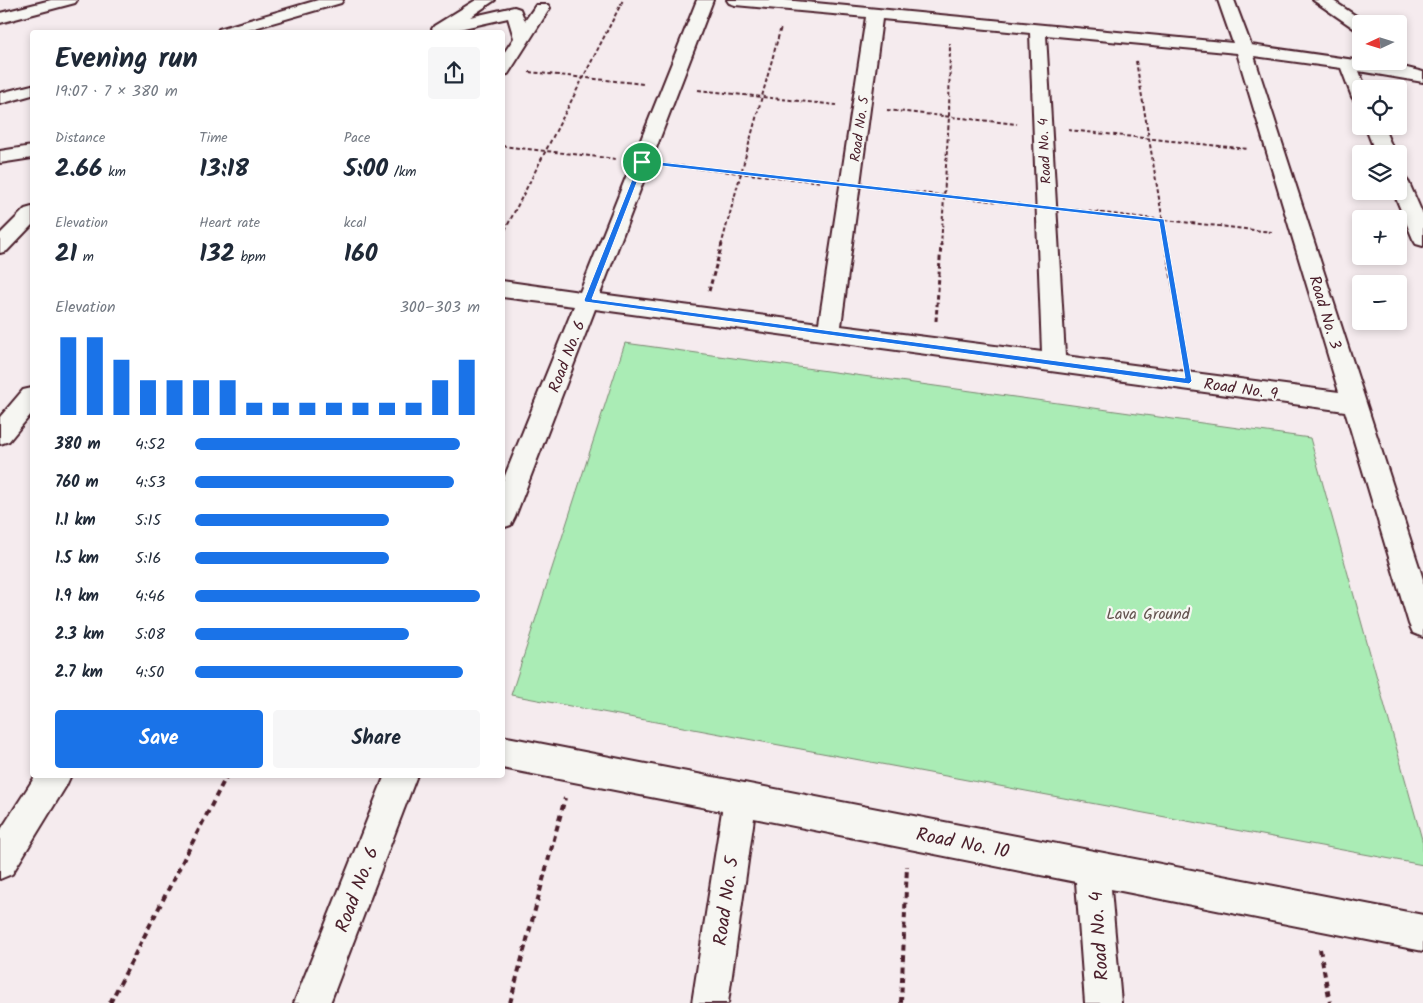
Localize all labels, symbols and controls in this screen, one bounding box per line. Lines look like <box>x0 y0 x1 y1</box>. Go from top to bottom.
north arrow <box>1352 15 1408 70</box>
map controls <box>1352 15 1407 330</box>
text: Evening run <box>55 37 198 82</box>
button: share <box>428 47 480 99</box>
text: 19:07 · 7 × 380 m <box>55 79 178 104</box>
button: locate <box>1352 80 1407 135</box>
street label: Road No. 5 <box>845 93 876 163</box>
street label: Road No. 4 <box>1032 117 1058 185</box>
text: Distance <box>55 127 105 149</box>
text: Time <box>199 127 228 149</box>
text: Pace <box>344 127 370 149</box>
pin <box>621 141 663 183</box>
button: layers <box>1352 145 1407 200</box>
icon: arrive <box>628 148 656 176</box>
text: 2.66 <box>55 149 103 189</box>
text: 13:18 <box>199 149 249 189</box>
text: 5:00 <box>344 149 388 189</box>
text: km <box>103 161 126 183</box>
text: /km <box>388 161 416 183</box>
button: + <box>1352 210 1407 265</box>
text: Elevation <box>55 212 108 234</box>
text: Heart rate <box>199 212 260 234</box>
text: kcal <box>344 212 366 234</box>
text: 21 <box>55 234 77 274</box>
text: 132 <box>199 234 235 274</box>
text: 160 <box>344 234 378 274</box>
text: m <box>77 246 94 268</box>
text: bpm <box>235 246 266 268</box>
street label: Road No. 3 <box>1302 272 1348 352</box>
button: − <box>1352 275 1407 330</box>
text: Elevation <box>55 295 116 320</box>
text: 300–303 m <box>400 295 480 320</box>
street label: Road No. 6 <box>542 317 593 396</box>
street label: Road No. 9 <box>1202 372 1280 407</box>
text: 380 m <box>55 432 101 457</box>
text: 4:52 <box>135 432 166 457</box>
text: 760 m <box>55 470 99 495</box>
text: 4:53 <box>135 470 165 495</box>
text: 1.1 km <box>55 508 96 533</box>
text: 5:15 <box>135 508 161 533</box>
text: 1.5 km <box>55 546 99 571</box>
text: 5:16 <box>135 546 161 571</box>
text: 1.9 km <box>55 584 99 609</box>
text: 4:46 <box>135 584 165 609</box>
park label: Lava Ground <box>1106 602 1191 627</box>
text: 2.3 km <box>55 622 104 647</box>
text: 5:08 <box>135 622 165 647</box>
text: 2.7 km <box>55 660 103 685</box>
text: 4:50 <box>135 660 164 685</box>
button: Save <box>55 710 263 768</box>
button: Share <box>273 710 480 768</box>
street label: Road No. 10 <box>913 820 1012 868</box>
street label: Road No. 6 <box>328 842 388 937</box>
street label: Road No. 5 <box>706 853 748 948</box>
street label: Road No. 4 <box>1082 890 1118 982</box>

